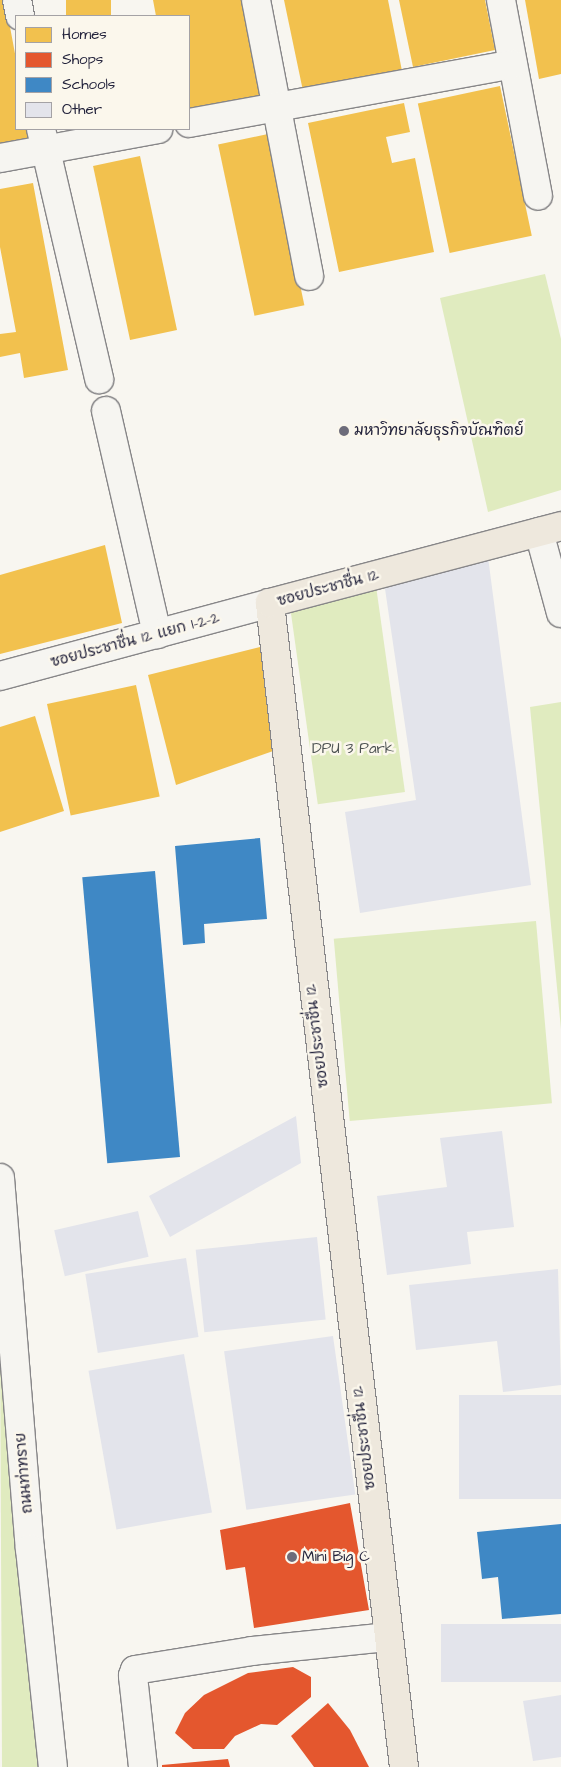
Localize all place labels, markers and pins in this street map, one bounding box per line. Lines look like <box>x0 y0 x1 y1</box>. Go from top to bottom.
place label: มหาวิทยาลัยธุรกิจบัณฑิตย์ <box>354 422 524 440</box>
marker: มหาวิทยาลัยธุรกิจบัณฑิตย์ <box>338 425 350 437</box>
place label: Mini Big C <box>302 1548 370 1566</box>
marker: Mini Big C <box>286 1551 298 1563</box>

